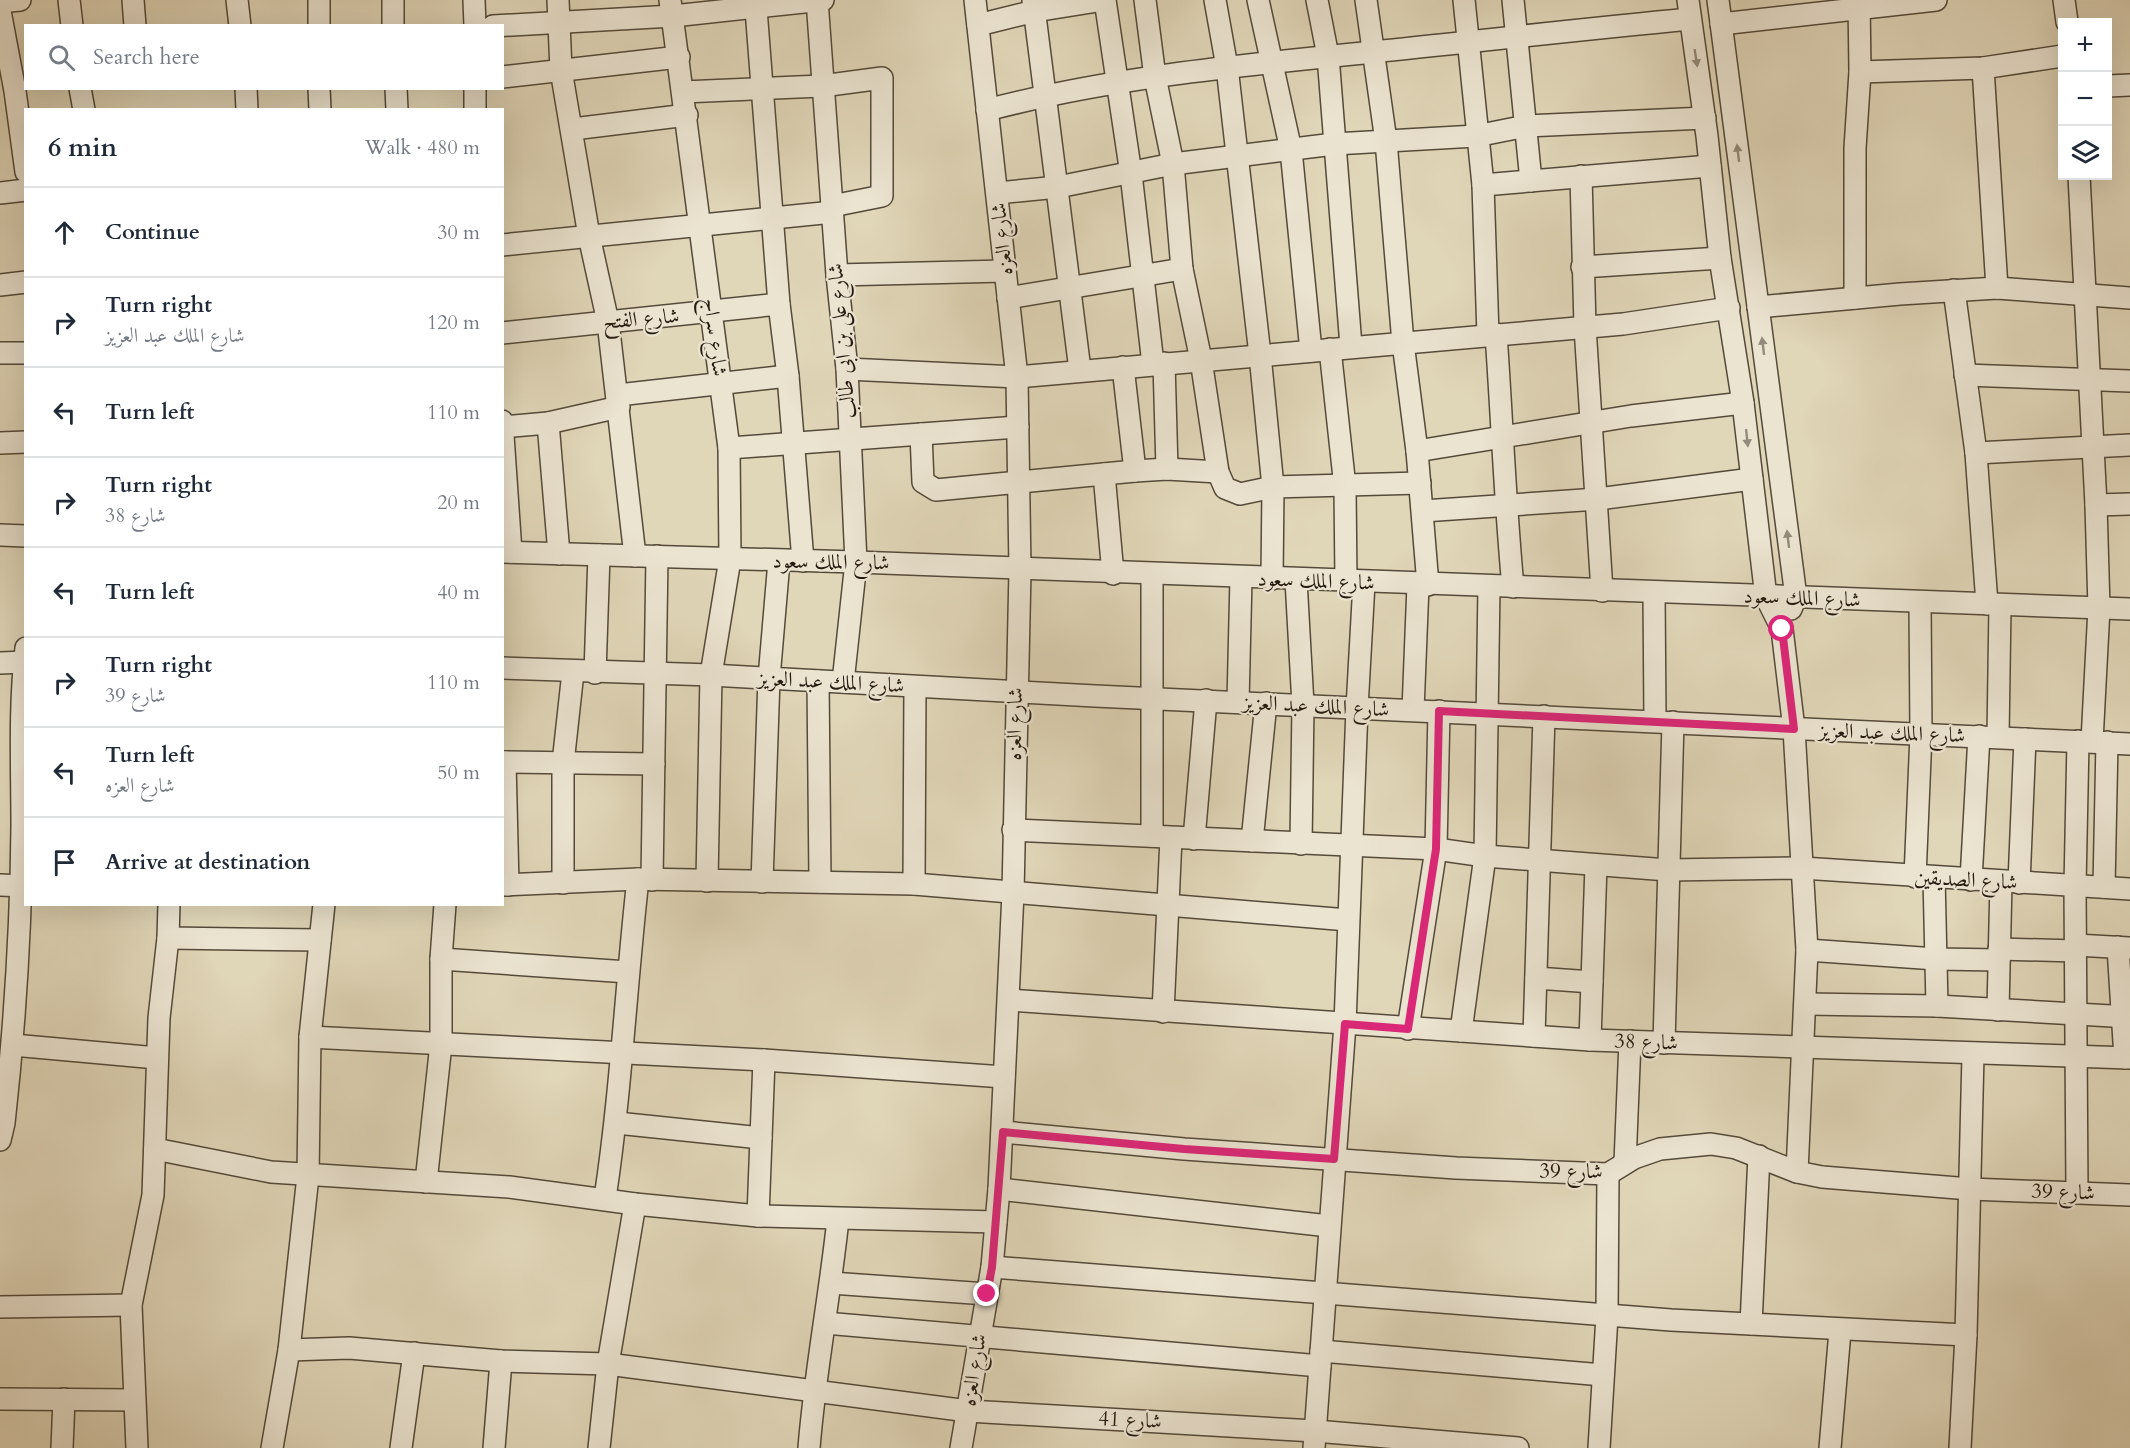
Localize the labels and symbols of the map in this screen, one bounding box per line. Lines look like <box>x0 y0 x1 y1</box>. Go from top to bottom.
one-way arrow <box>1692 49 1701 68</box>
one-way arrow <box>1733 143 1742 162</box>
street label: شارع العزه <box>984 201 1023 277</box>
street label: شارع على بن ابى طالب <box>821 262 866 420</box>
street label: شارع سراج <box>692 296 734 379</box>
street label: شارع الفتح <box>601 301 681 341</box>
one-way arrow <box>1758 336 1768 355</box>
one-way arrow <box>1742 429 1752 448</box>
one-way arrow <box>1784 530 1793 549</box>
street label: شارع الملك سعود <box>772 546 890 581</box>
street label: شارع الملك سعود <box>1257 564 1375 601</box>
street label: شارع الملك سعود <box>1743 581 1861 618</box>
route start <box>1768 615 1794 641</box>
street label: شارع الملك عبد العزيز <box>755 664 905 703</box>
street label: شارع العزه <box>1000 687 1033 761</box>
street label: شارع الملك عبد العزيز <box>1240 688 1390 727</box>
street label: شارع الملك عبد العزيز <box>1816 716 1966 753</box>
street label: شارع الصديقين <box>1914 863 2018 900</box>
street label: شارع 38 <box>1614 1026 1678 1061</box>
street label: شارع 39 <box>1539 1157 1603 1189</box>
street label: شارع 39 <box>2031 1176 2095 1211</box>
route end <box>973 1280 999 1306</box>
street label: شارع العزه <box>954 1332 997 1409</box>
street label: شارع 41 <box>1097 1404 1163 1439</box>

